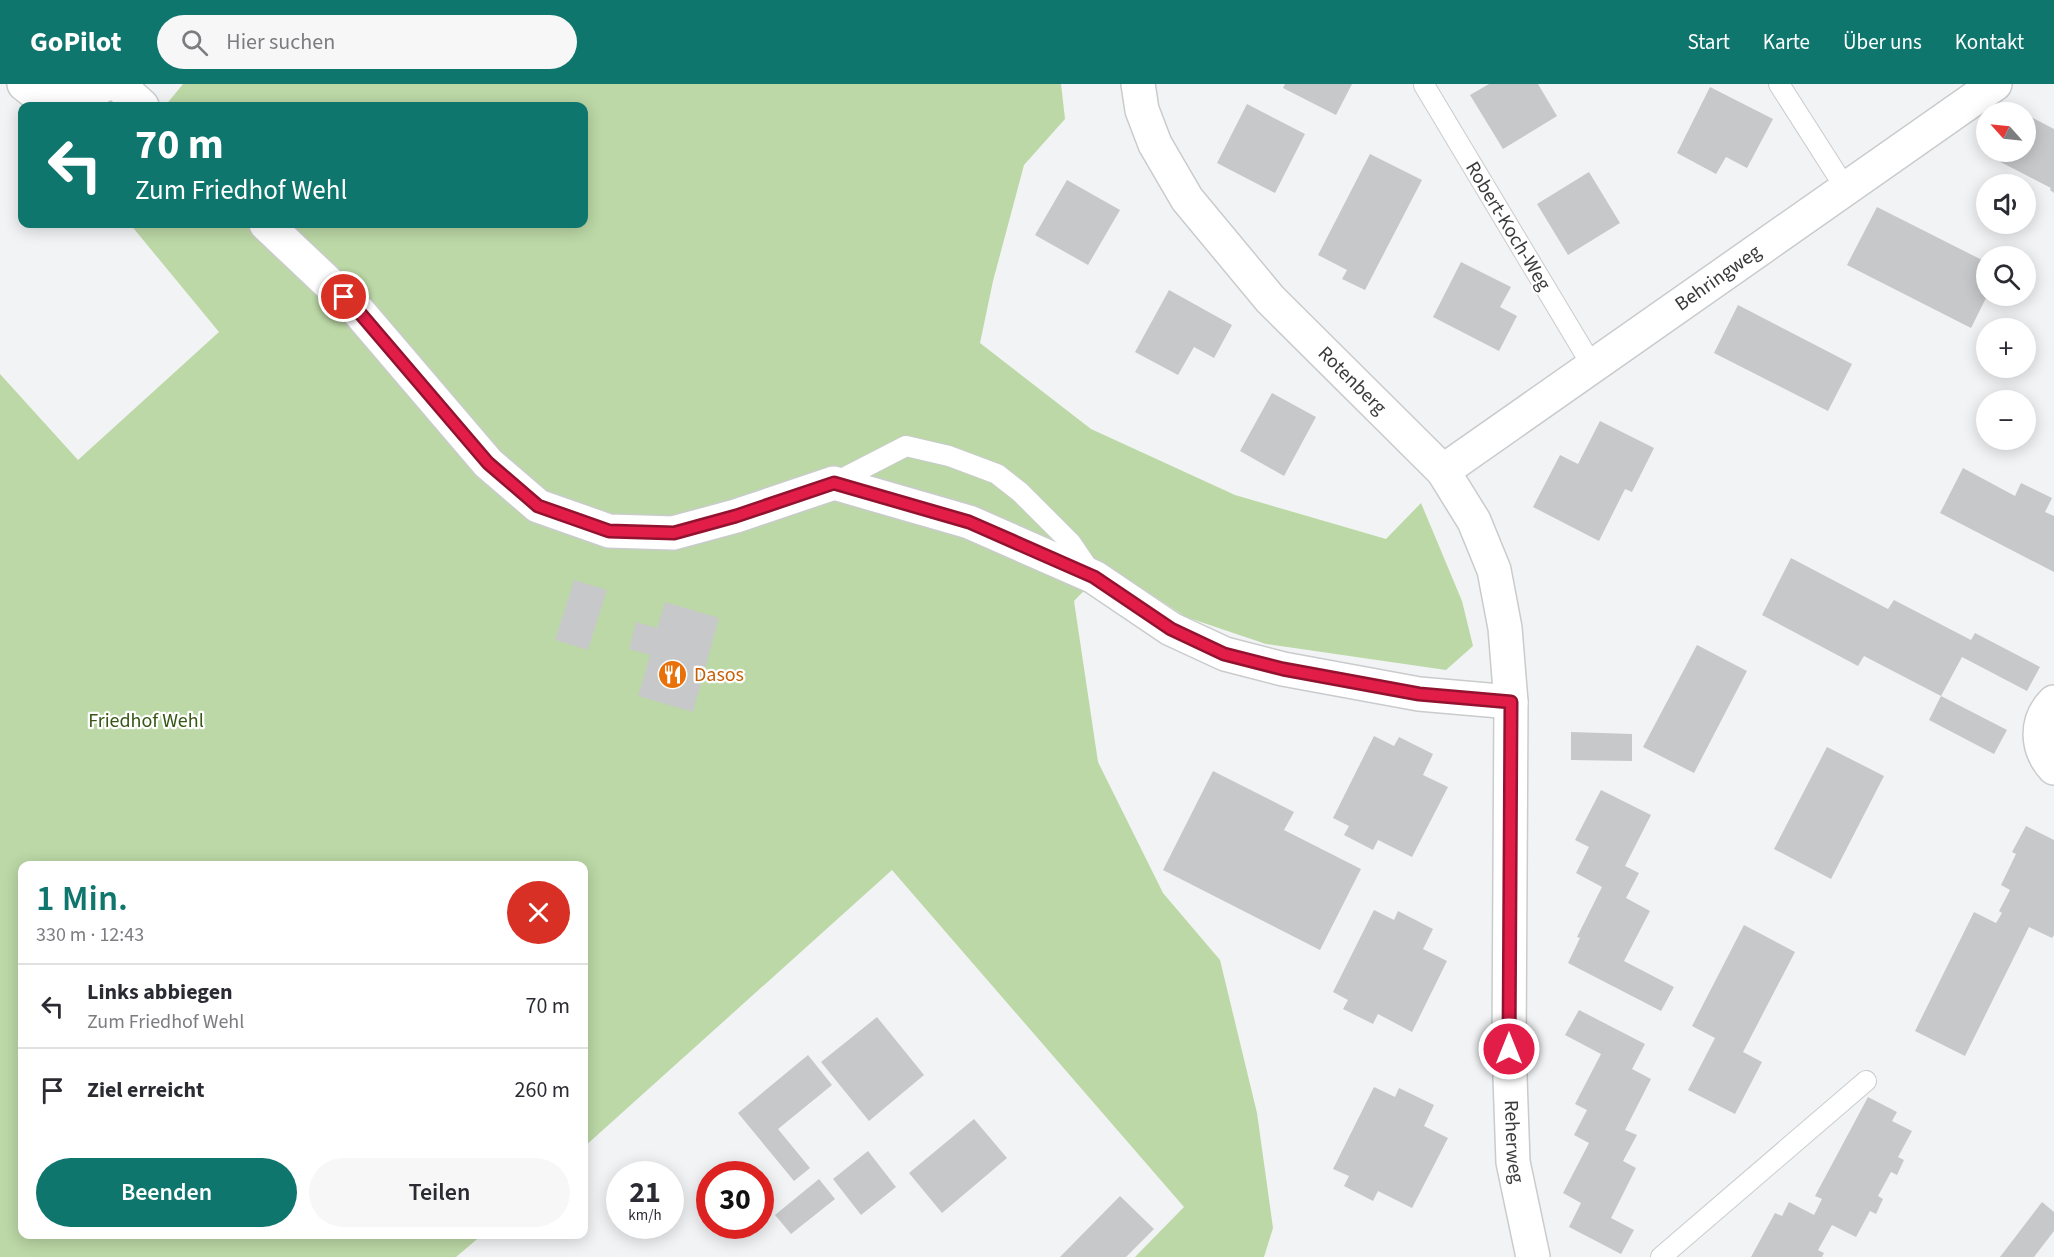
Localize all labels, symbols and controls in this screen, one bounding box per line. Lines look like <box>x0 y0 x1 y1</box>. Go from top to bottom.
search box <box>157 15 577 69</box>
text: GoPilot <box>30 22 121 62</box>
icon: search <box>178 26 211 59</box>
text: Hier suchen <box>226 26 335 58</box>
text: Start <box>1687 27 1730 57</box>
text: Karte <box>1763 27 1810 57</box>
text: Über uns <box>1843 27 1922 57</box>
text: Kontakt <box>1955 27 2024 57</box>
north arrow <box>1976 102 2036 162</box>
map controls <box>1976 102 2036 450</box>
text: 70 m <box>135 115 224 175</box>
icon: left <box>36 126 114 204</box>
street label: Robert-Koch-Weg <box>1458 156 1558 296</box>
text: Zum Friedhof Wehl <box>135 171 347 210</box>
button: sound <box>1976 174 2036 234</box>
street label: Behringweg <box>1669 238 1767 318</box>
button: search <box>1976 246 2036 306</box>
pin <box>318 271 369 322</box>
icon: arrive <box>327 280 360 313</box>
button: + <box>1976 318 2036 378</box>
street label: Rotenberg <box>1311 340 1393 421</box>
button: − <box>1976 390 2036 450</box>
restaurant icon: Dasos <box>657 659 689 691</box>
place label: Dasos <box>694 661 744 689</box>
park label: Friedhof Wehl <box>88 707 204 735</box>
text: 1 Min. <box>36 873 128 924</box>
button: close <box>507 881 570 944</box>
text: 330 m · 12:43 <box>36 921 144 949</box>
text: Links abbiegen <box>87 976 233 1008</box>
icon: left <box>36 990 69 1023</box>
text: 70 m <box>525 990 570 1022</box>
text: Zum Friedhof Wehl <box>87 1008 244 1036</box>
position arrow <box>1477 1017 1541 1081</box>
icon: arrive <box>36 1074 69 1107</box>
text: Ziel erreicht <box>87 1074 205 1106</box>
text: 260 m <box>515 1074 570 1106</box>
street label: Reherweg <box>1497 1099 1531 1186</box>
button: Beenden <box>36 1158 297 1227</box>
button: Teilen <box>309 1158 570 1227</box>
speed limit sign: 30 <box>696 1161 774 1239</box>
text: 21 <box>629 1171 661 1214</box>
text: km/h <box>628 1205 662 1226</box>

